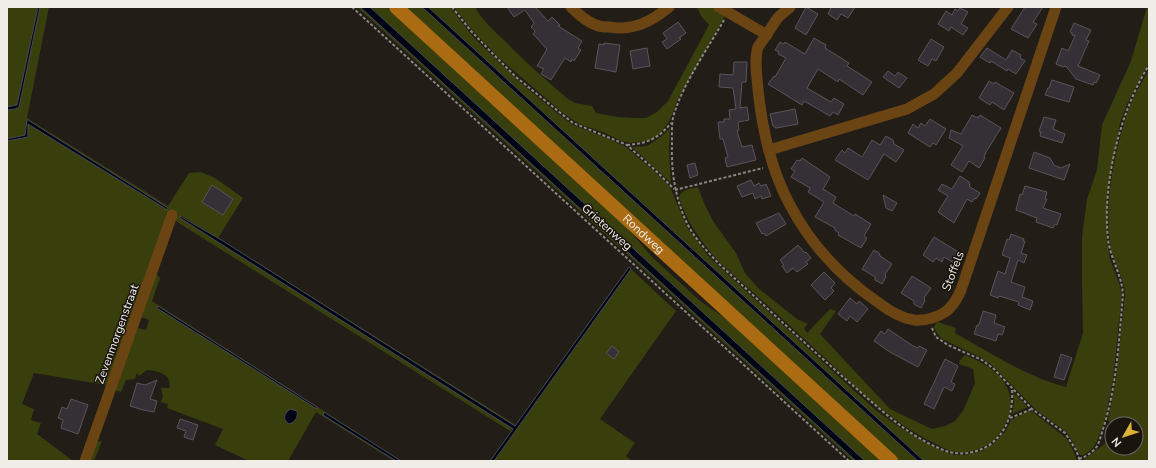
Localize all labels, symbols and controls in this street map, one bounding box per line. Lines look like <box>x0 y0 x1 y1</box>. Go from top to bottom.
street label: Grietenweg <box>578 200 636 254</box>
street label: Rondweg <box>619 211 668 258</box>
street label: Stoffels <box>938 249 968 293</box>
street label: Zevenmorgenstraat <box>92 281 143 386</box>
north arrow <box>1104 416 1144 456</box>
text: N <box>1108 434 1125 450</box>

